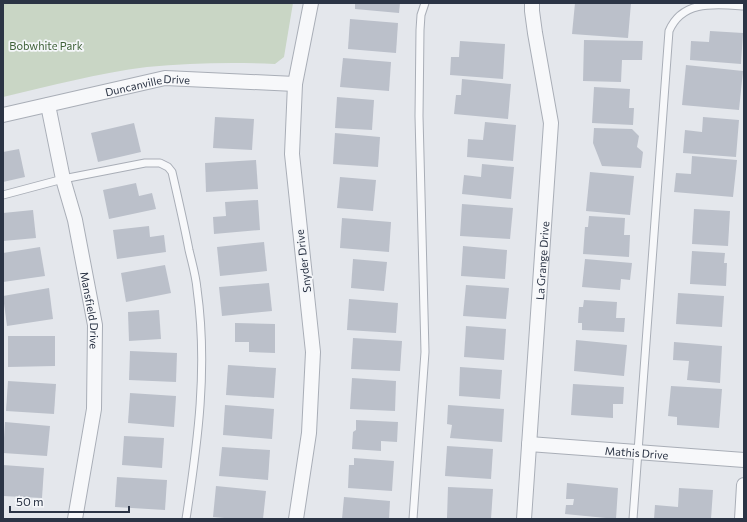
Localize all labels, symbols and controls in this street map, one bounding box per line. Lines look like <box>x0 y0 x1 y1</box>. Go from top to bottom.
park label: Bobwhite Park <box>9 39 83 52</box>
street label: Duncanville Drive <box>104 71 191 98</box>
street label: La Grange Drive <box>532 221 551 300</box>
street label: Snyder Drive <box>293 229 313 293</box>
street label: Mansfield Drive <box>78 270 102 349</box>
street label: Mathis Drive <box>605 443 669 461</box>
scale bar <box>10 488 129 514</box>
text: 50 m <box>16 494 44 508</box>

